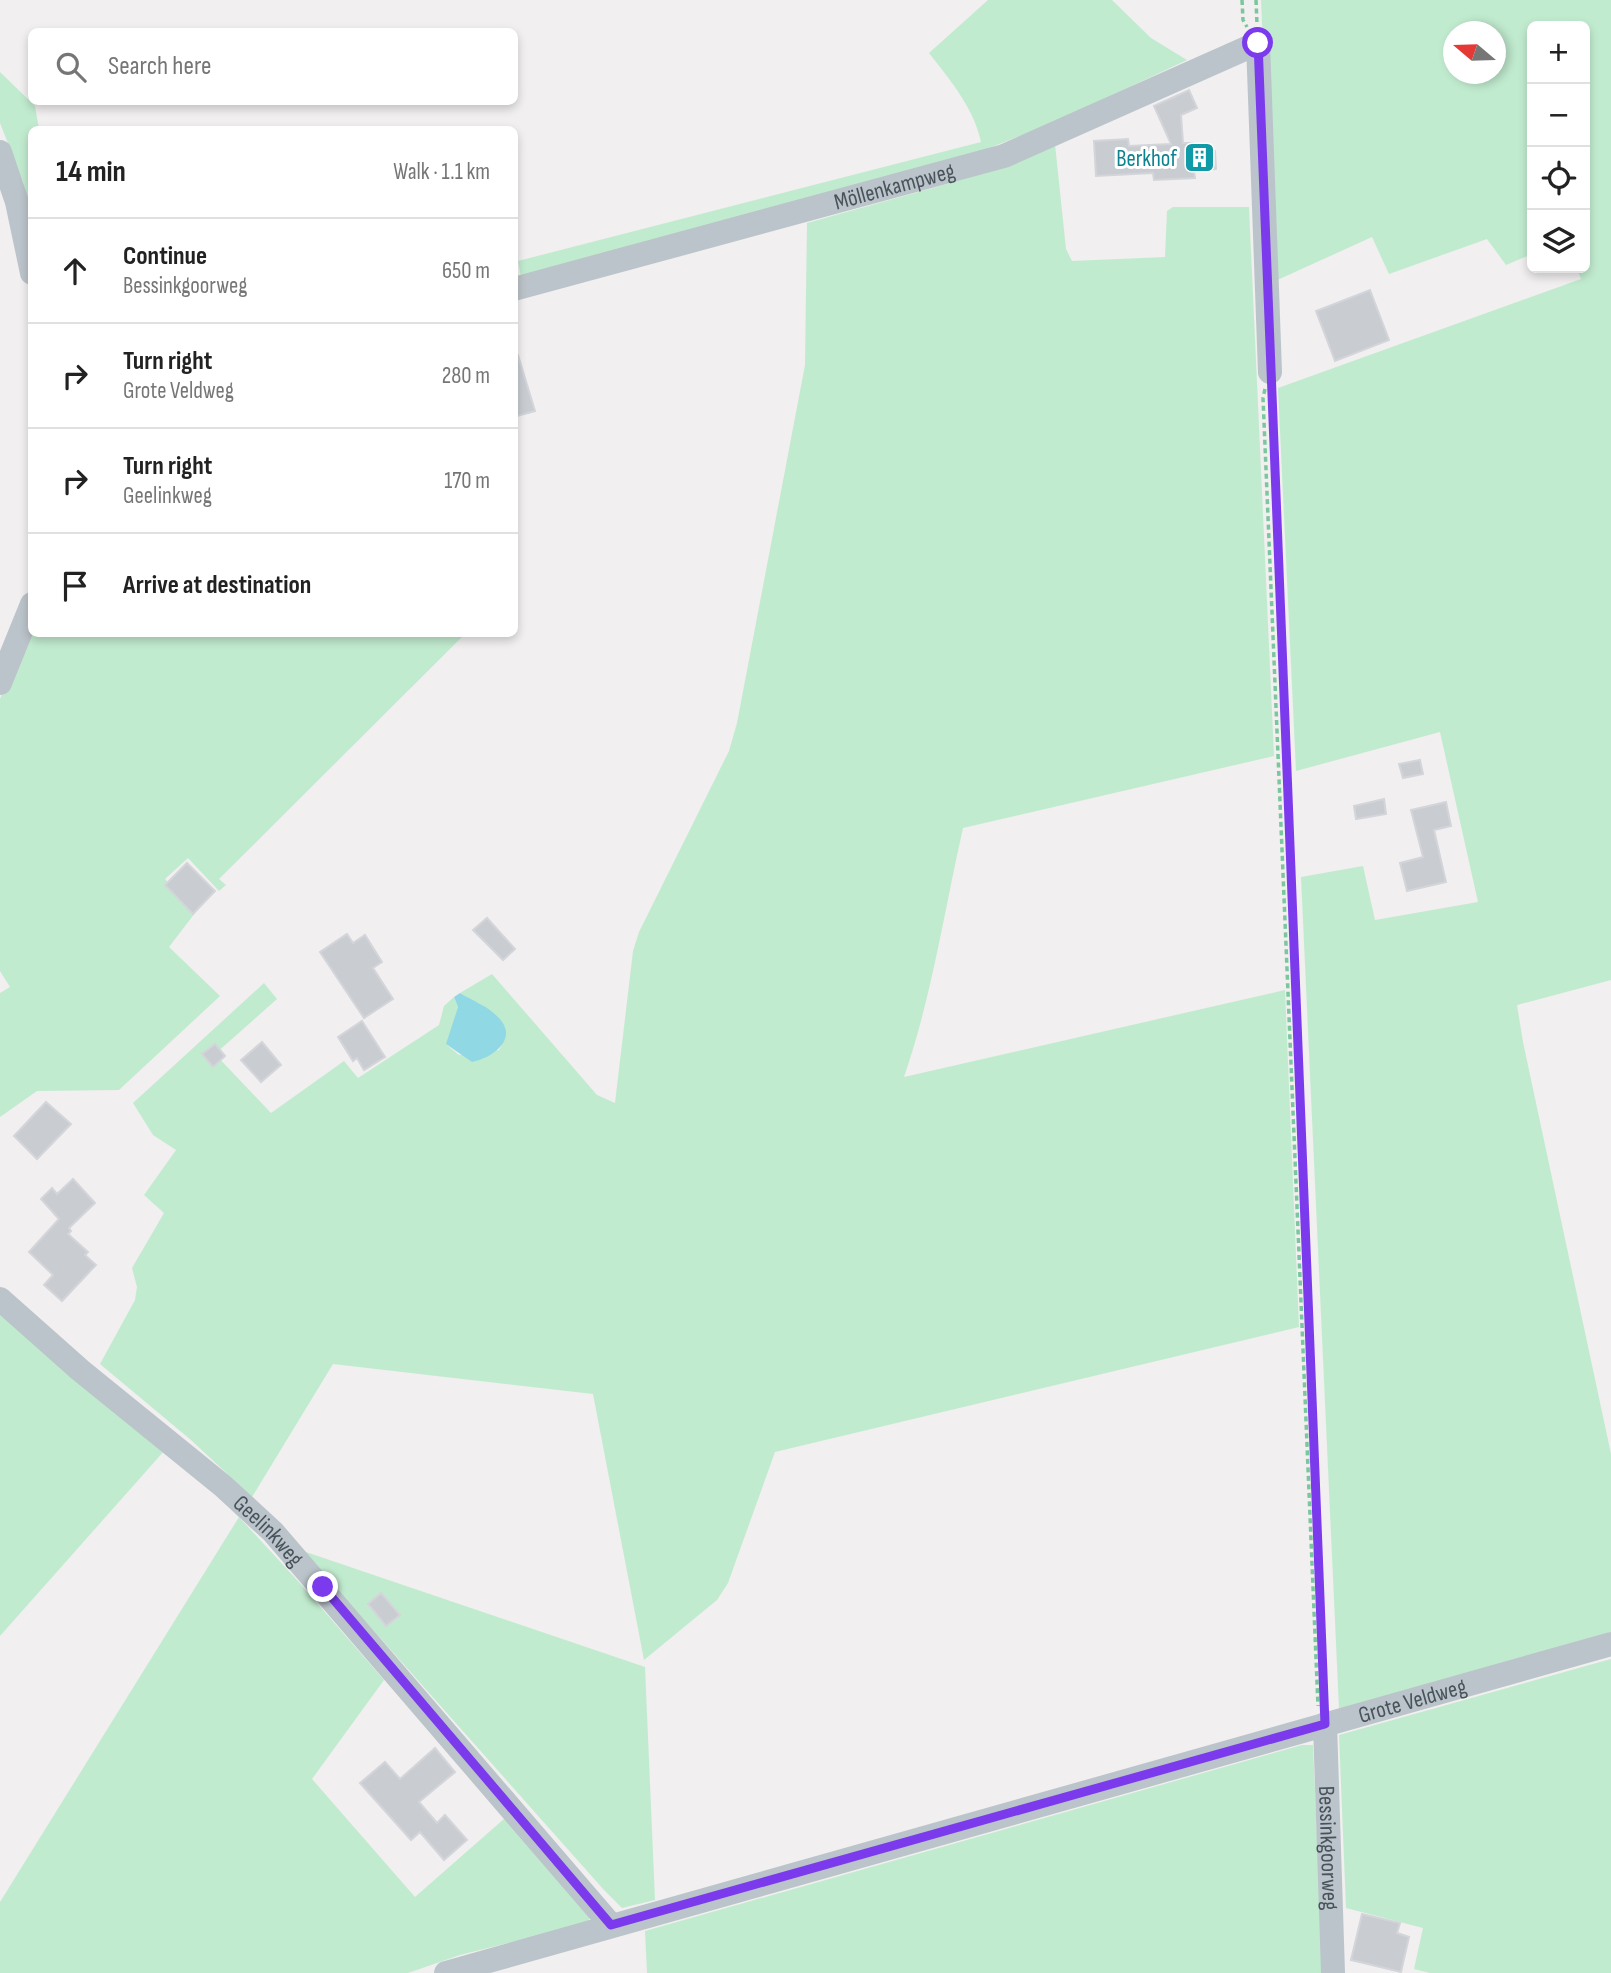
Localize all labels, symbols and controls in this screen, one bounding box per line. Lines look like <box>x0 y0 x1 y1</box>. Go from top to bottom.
north arrow <box>1443 21 1506 84</box>
map controls <box>1527 21 1590 273</box>
button: + <box>1527 21 1590 84</box>
route start <box>1242 27 1273 58</box>
search box <box>28 28 518 105</box>
icon: search <box>52 48 90 86</box>
text: Search here <box>108 51 211 82</box>
button: − <box>1527 84 1590 147</box>
building icon: Berkhof <box>1183 141 1217 175</box>
place label: Berkhof <box>1116 145 1177 173</box>
button: locate <box>1527 147 1590 210</box>
text: 14 min <box>56 154 126 190</box>
street label: Möllenkampweg <box>831 157 958 217</box>
text: Walk · 1.1 km <box>393 158 490 186</box>
button: layers <box>1527 210 1590 273</box>
text: Continue <box>123 241 207 272</box>
icon: ahead <box>56 252 94 290</box>
text: 650 m <box>442 257 490 285</box>
text: Bessinkgoorweg <box>123 272 248 300</box>
text: Turn right <box>123 346 212 377</box>
icon: right <box>56 357 94 395</box>
text: 280 m <box>442 362 490 390</box>
text: Grote Veldweg <box>123 377 234 405</box>
text: Turn right <box>123 451 212 482</box>
icon: right <box>56 462 94 500</box>
text: 170 m <box>444 467 490 495</box>
text: Geelinkweg <box>123 482 212 510</box>
icon: arrive <box>56 567 94 605</box>
text: Arrive at destination <box>123 570 311 601</box>
street label: Geelinkweg <box>227 1490 309 1572</box>
route end <box>307 1571 338 1602</box>
street label: Grote Veldweg <box>1355 1673 1470 1730</box>
street label: Bessinkgoorweg <box>1312 1785 1344 1911</box>

